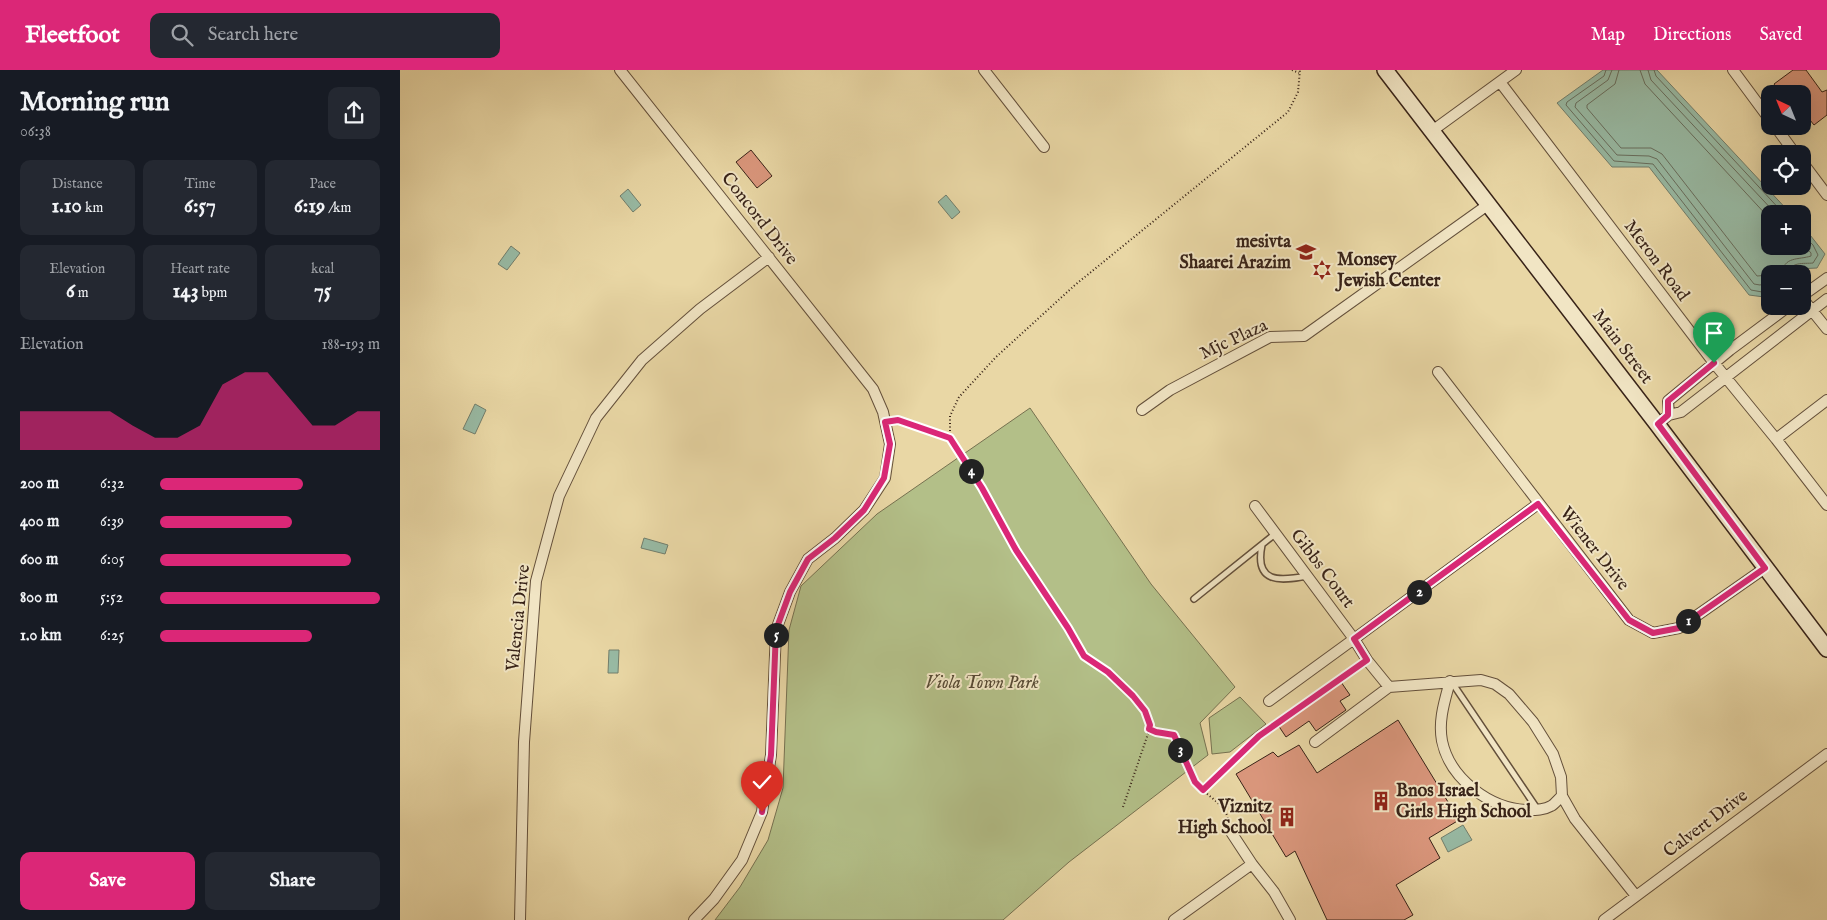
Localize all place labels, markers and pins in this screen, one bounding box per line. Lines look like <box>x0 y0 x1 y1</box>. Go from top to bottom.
place label: mesivta Shaarei Arazim <box>1179 231 1292 275</box>
school or university icon: mesivta Shaarei Arazim <box>1295 241 1317 263</box>
place label: Monsey Jewish Center <box>1335 249 1441 293</box>
synagogue icon: Monsey Jewish Center <box>1311 259 1333 281</box>
pin <box>1693 312 1735 363</box>
pin: 4 <box>958 458 984 484</box>
pin: 2 <box>1406 580 1432 604</box>
pin: 1 <box>1676 608 1700 634</box>
pin: 5 <box>764 622 788 648</box>
pin: 3 <box>1168 738 1192 762</box>
pin <box>741 761 783 812</box>
place label: Bnos Israel Girls High School <box>1396 780 1532 824</box>
building icon: Bnos Israel Girls High School <box>1370 790 1392 812</box>
place label: Viznitz High School <box>1178 796 1273 840</box>
building icon: Viznitz High School <box>1276 806 1298 828</box>

